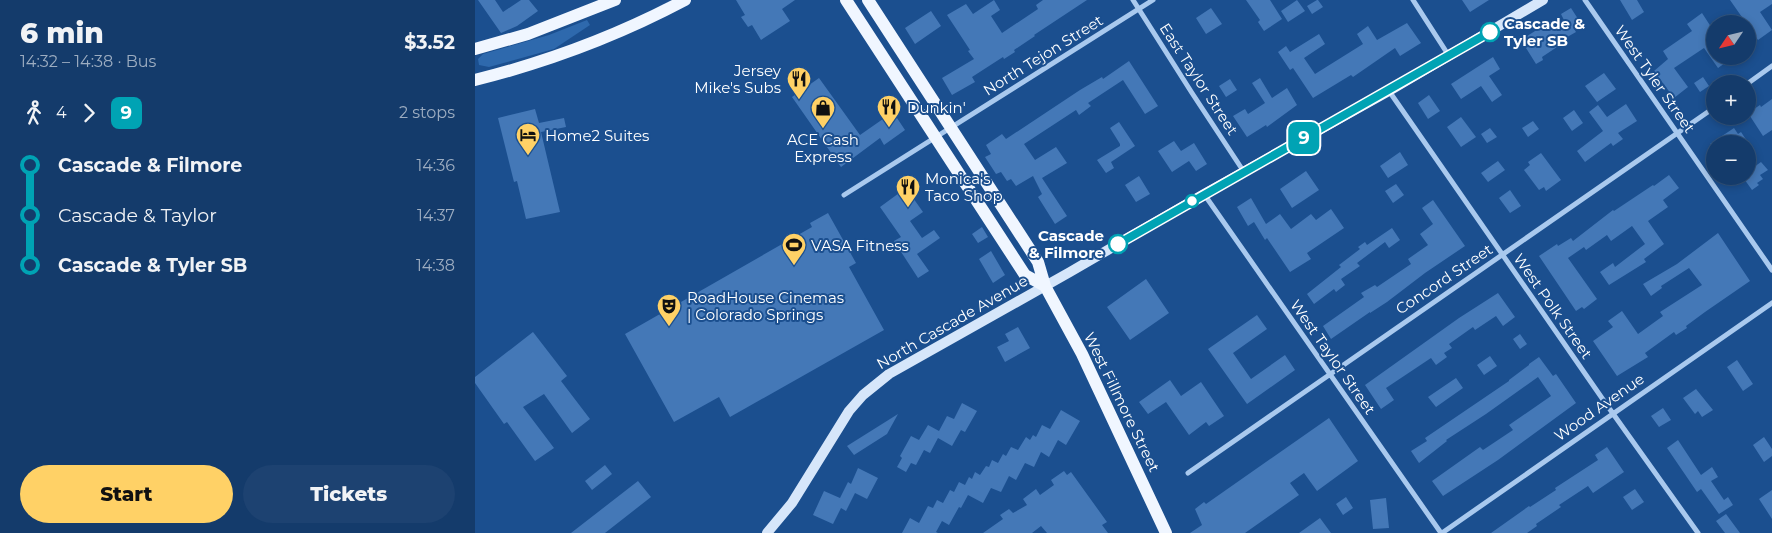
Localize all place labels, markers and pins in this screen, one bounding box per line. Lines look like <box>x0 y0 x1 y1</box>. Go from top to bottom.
place label: Cascade & Tyler SB <box>1504 14 1585 50</box>
marker: Cascade & Tyler SB <box>1480 22 1500 42</box>
place label: Jersey Mike's Subs <box>694 61 782 97</box>
restaurant icon: Jersey Mike's Subs <box>786 66 812 100</box>
restaurant icon: Dunkin' <box>876 94 902 128</box>
shop icon: ACE Cash Express <box>810 95 836 129</box>
place label: Dunkin' <box>907 98 966 117</box>
hotel icon: Home2 Suites <box>515 122 541 156</box>
place label: Home2 Suites <box>545 126 649 145</box>
place label: ACE Cash Express <box>787 130 859 166</box>
place label: Monica's Taco Shop <box>925 169 1003 205</box>
restaurant icon: Monica's Taco Shop <box>895 174 921 208</box>
unlabelled marker <box>1185 194 1199 208</box>
place label: Cascade & Filmore <box>1029 226 1104 262</box>
sports icon: VASA Fitness <box>781 232 807 266</box>
marker: Cascade & Filmore <box>1108 234 1128 254</box>
place label: VASA Fitness <box>811 236 909 255</box>
place label: RoadHouse Cinemas | Colorado Springs <box>687 288 844 324</box>
theatre icon: RoadHouse Cinemas | Colorado Springs <box>656 293 682 327</box>

